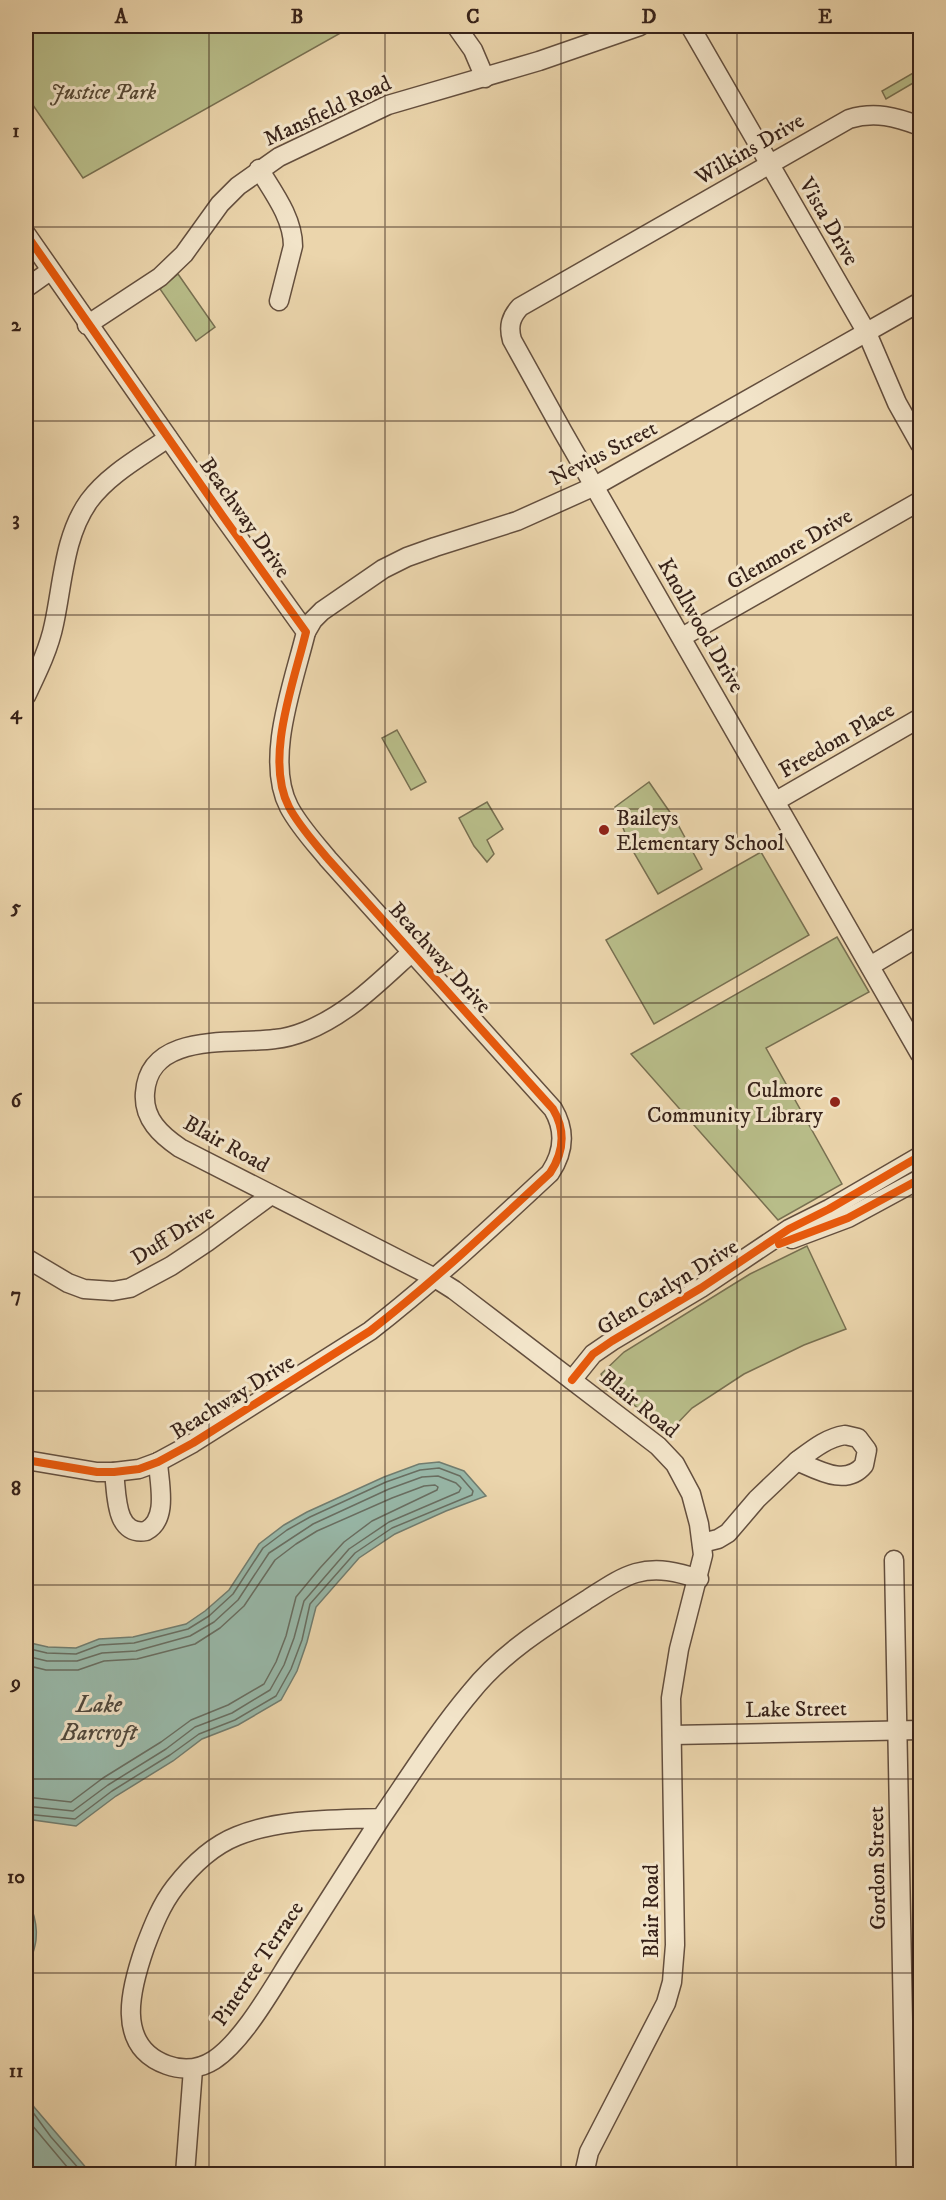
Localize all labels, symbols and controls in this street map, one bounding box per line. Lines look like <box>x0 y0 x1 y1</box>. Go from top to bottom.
text: A <box>114 5 129 30</box>
text: B <box>291 5 303 30</box>
text: C <box>466 5 480 30</box>
text: D <box>642 5 657 30</box>
text: E <box>818 5 832 30</box>
street label: Mansfield Road <box>260 70 396 153</box>
park label: Justice Park <box>50 79 157 106</box>
street label: Wilkins Drive <box>690 107 809 192</box>
text: 1 <box>12 119 20 144</box>
street label: Vista Drive <box>792 172 865 270</box>
text: 2 <box>11 313 22 338</box>
street label: Nevius Street <box>546 415 662 492</box>
street label: Beachway Drive <box>193 453 296 583</box>
street label: Glenmore Drive <box>722 502 857 596</box>
text: 3 <box>12 507 20 532</box>
street label: Knollwood Drive <box>651 554 750 698</box>
street label: Freedom Place <box>774 696 899 784</box>
text: 4 <box>10 701 23 726</box>
place label: Baileys Elementary School <box>616 805 785 857</box>
marker: Baileys Elementary School <box>597 823 611 837</box>
text: 5 <box>10 895 21 920</box>
street label: Beachway Drive <box>383 897 497 1019</box>
place label: Culmore Community Library <box>647 1077 824 1129</box>
text: 6 <box>11 1089 23 1114</box>
marker: Culmore Community Library <box>828 1095 842 1109</box>
street label: Blair Road <box>179 1110 274 1179</box>
street label: Duff Drive <box>126 1199 219 1271</box>
street label: Glen Carlyn Drive <box>592 1233 743 1341</box>
text: 7 <box>11 1283 21 1308</box>
street label: Beachway Drive <box>166 1349 300 1446</box>
street label: Blair Road <box>594 1364 684 1444</box>
text: 8 <box>11 1477 21 1502</box>
text: 9 <box>9 1671 21 1696</box>
water label: Lake Barcroft <box>60 1690 138 1748</box>
street label: Lake Street <box>745 1695 847 1724</box>
street label: Gordon Street <box>863 1806 892 1930</box>
street label: Blair Road <box>638 1864 665 1958</box>
text: 10 <box>7 1865 25 1890</box>
street label: Pinetree Terrace <box>207 1896 310 2031</box>
text: 11 <box>9 2059 23 2084</box>

